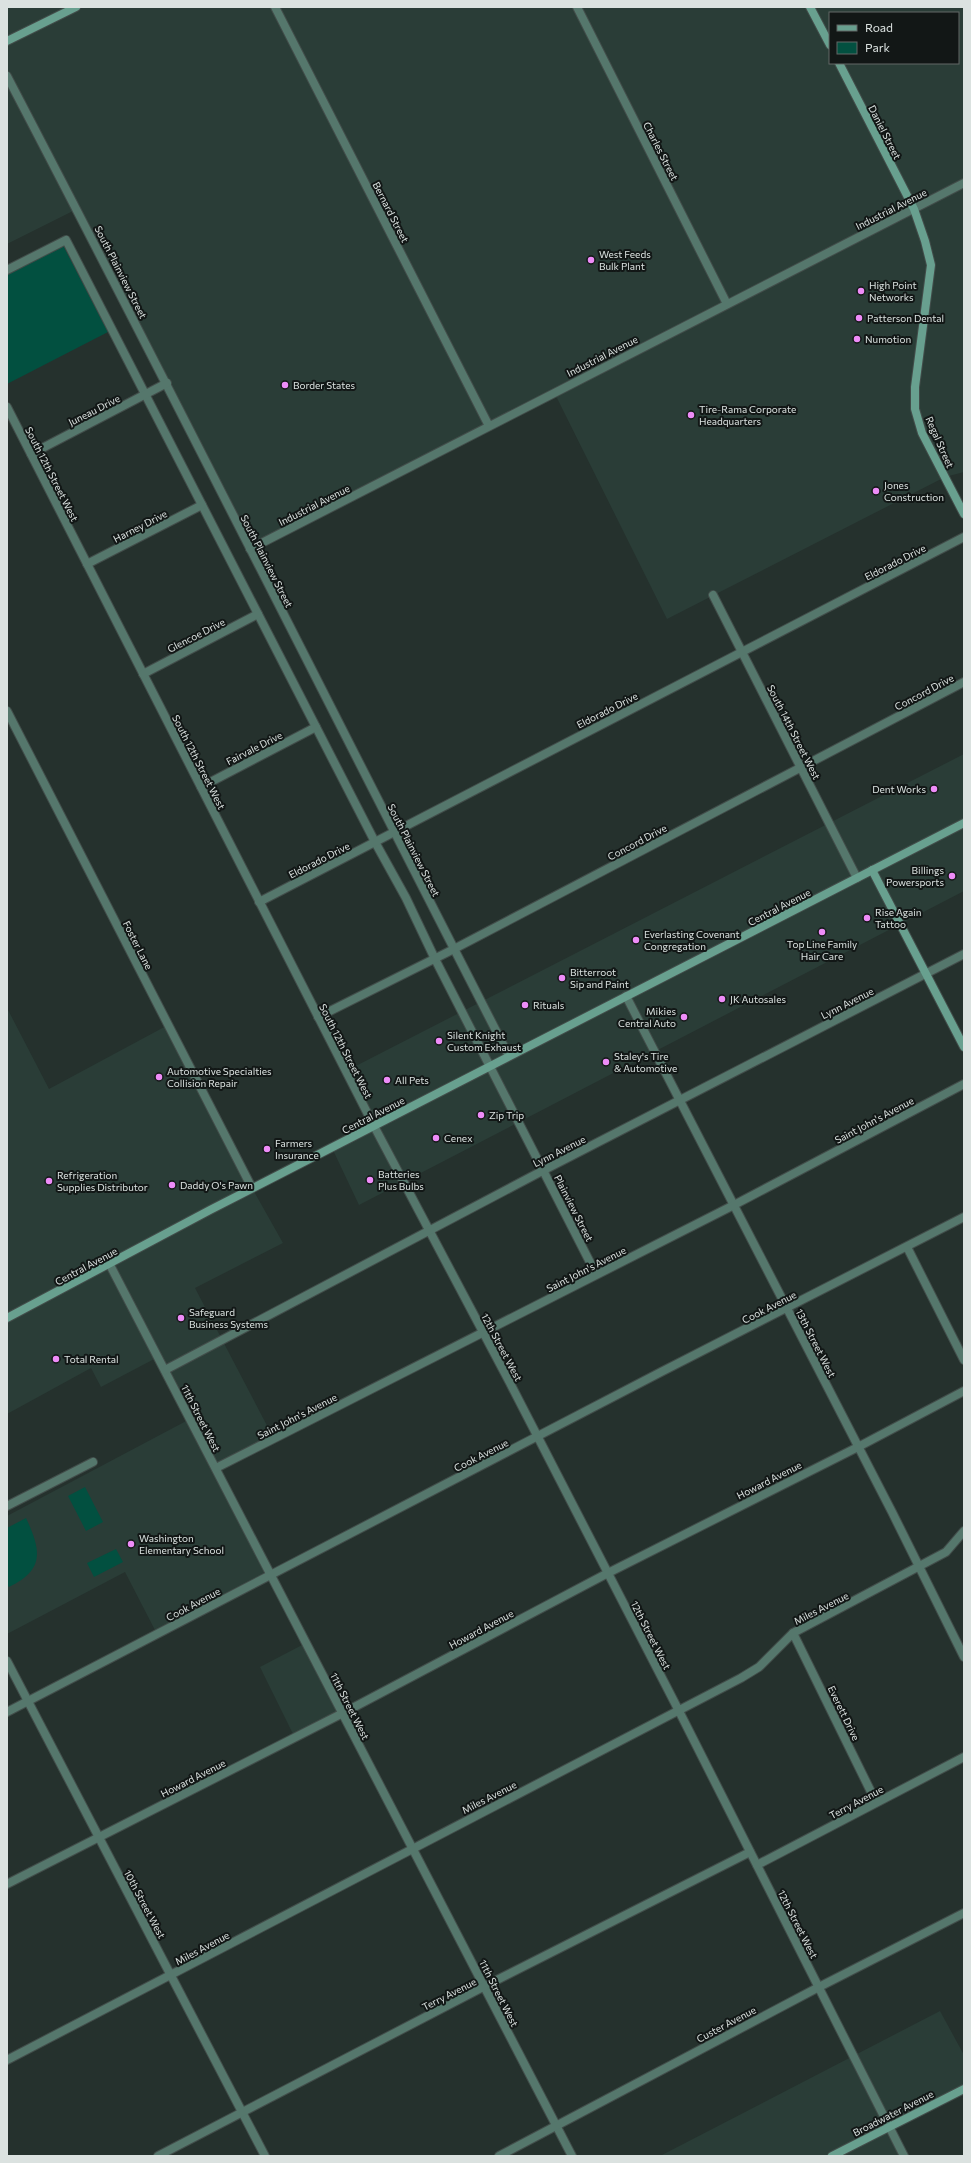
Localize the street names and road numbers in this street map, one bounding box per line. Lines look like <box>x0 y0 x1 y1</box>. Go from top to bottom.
street label: Daniel Street <box>866 103 904 161</box>
street label: Charles Street <box>641 120 681 182</box>
street label: Bernard Street <box>371 180 411 244</box>
street label: Industrial Avenue <box>853 186 929 232</box>
street label: South Plainview Street <box>92 224 150 320</box>
street label: Industrial Avenue <box>564 333 640 379</box>
street label: Juneau Drive <box>66 392 122 428</box>
street label: Regal Street <box>923 414 957 470</box>
street label: South 12th Street West <box>23 425 81 523</box>
street label: Industrial Avenue <box>276 482 352 528</box>
street label: Harney Drive <box>111 507 169 545</box>
street label: South Plainview Street <box>238 513 296 609</box>
street label: Eldorado Drive <box>862 541 928 583</box>
street label: Glencoe Drive <box>165 615 227 655</box>
street label: Concord Drive <box>892 671 956 713</box>
street label: South 14th Street West <box>765 683 823 781</box>
street label: Eldorado Drive <box>574 689 640 731</box>
street label: South 12th Street West <box>170 713 228 811</box>
street label: Fairvale Drive <box>224 729 284 767</box>
street label: South Plainview Street <box>385 802 443 898</box>
street label: Concord Drive <box>605 821 669 863</box>
street label: Eldorado Drive <box>286 839 352 881</box>
street label: Central Avenue <box>746 886 812 928</box>
street label: Foster Lane <box>121 919 155 971</box>
street label: Lynn Avenue <box>819 985 875 1021</box>
street label: South 12th Street West <box>317 1002 375 1100</box>
street label: Central Avenue <box>340 1094 406 1136</box>
street label: Saint John's Avenue <box>833 1094 915 1146</box>
street label: Lynn Avenue <box>531 1133 587 1169</box>
street label: Plainview Street <box>552 1173 596 1243</box>
street label: Saint John's Avenue <box>544 1244 628 1294</box>
street label: Central Avenue <box>53 1245 119 1287</box>
street label: Cook Avenue <box>740 1288 798 1326</box>
street label: 13th Street West <box>794 1307 838 1379</box>
street label: 12th Street West <box>479 1311 525 1383</box>
street label: 11th Street West <box>179 1382 223 1454</box>
street label: Saint John's Avenue <box>255 1391 339 1441</box>
street label: Cook Avenue <box>452 1436 510 1474</box>
street label: Howard Avenue <box>735 1458 803 1502</box>
street label: Cook Avenue <box>164 1585 222 1623</box>
street label: Miles Avenue <box>792 1589 850 1627</box>
street label: 12th Street West <box>629 1599 673 1671</box>
street label: Howard Avenue <box>447 1607 515 1651</box>
street label: 11th Street West <box>328 1670 372 1742</box>
street label: Everett Drive <box>826 1684 862 1742</box>
street label: Howard Avenue <box>159 1756 227 1800</box>
street label: Miles Avenue <box>460 1778 518 1816</box>
street label: Terry Avenue <box>827 1783 885 1821</box>
street label: 10th Street West <box>122 1868 168 1940</box>
street label: 12th Street West <box>776 1888 820 1960</box>
street label: Miles Avenue <box>173 1929 231 1967</box>
street label: 11th Street West <box>477 1957 521 2029</box>
street label: Terry Avenue <box>420 1975 478 2013</box>
street label: Custer Avenue <box>694 2003 758 2045</box>
street label: Broadwater Avenue <box>851 2087 935 2139</box>

